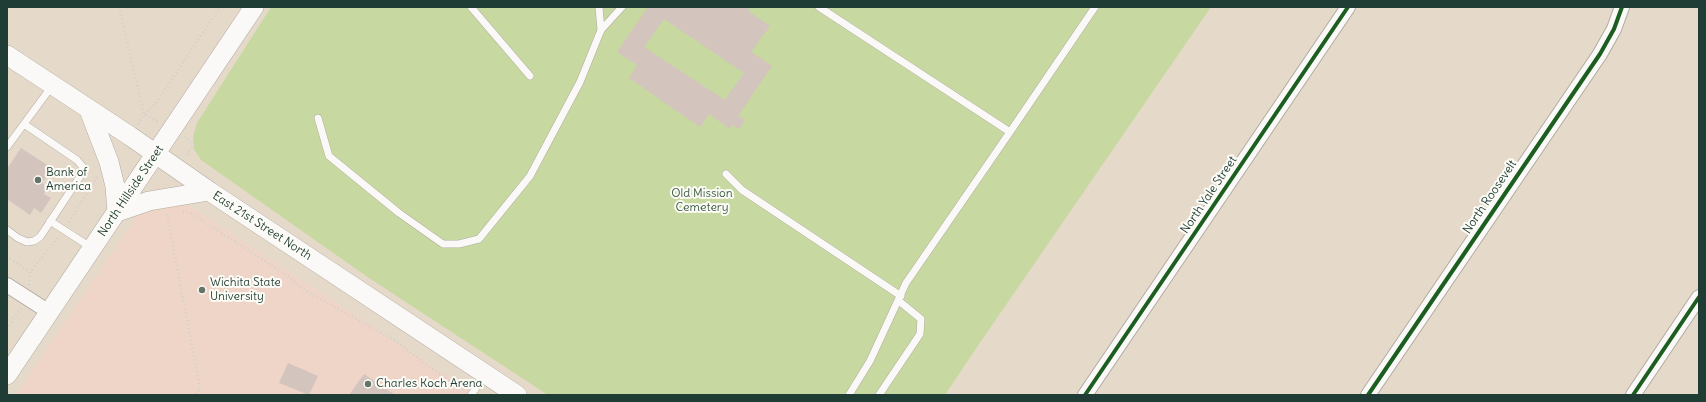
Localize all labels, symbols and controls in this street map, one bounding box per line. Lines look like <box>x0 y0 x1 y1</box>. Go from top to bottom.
street label: North Hillside Street <box>95 143 167 239</box>
street label: North Yale Street <box>1178 154 1240 236</box>
street label: North Roosevelt <box>1460 157 1520 237</box>
place label: Bank of America <box>46 166 91 194</box>
marker: Bank of America <box>33 175 43 185</box>
park label: Old Mission Cemetery <box>671 187 733 215</box>
street label: East 21st Street North <box>210 189 314 263</box>
place label: Wichita State University <box>210 276 281 304</box>
marker: Wichita State University <box>197 285 207 295</box>
place label: Charles Koch Arena <box>376 377 482 391</box>
marker: Charles Koch Arena <box>363 379 373 389</box>

